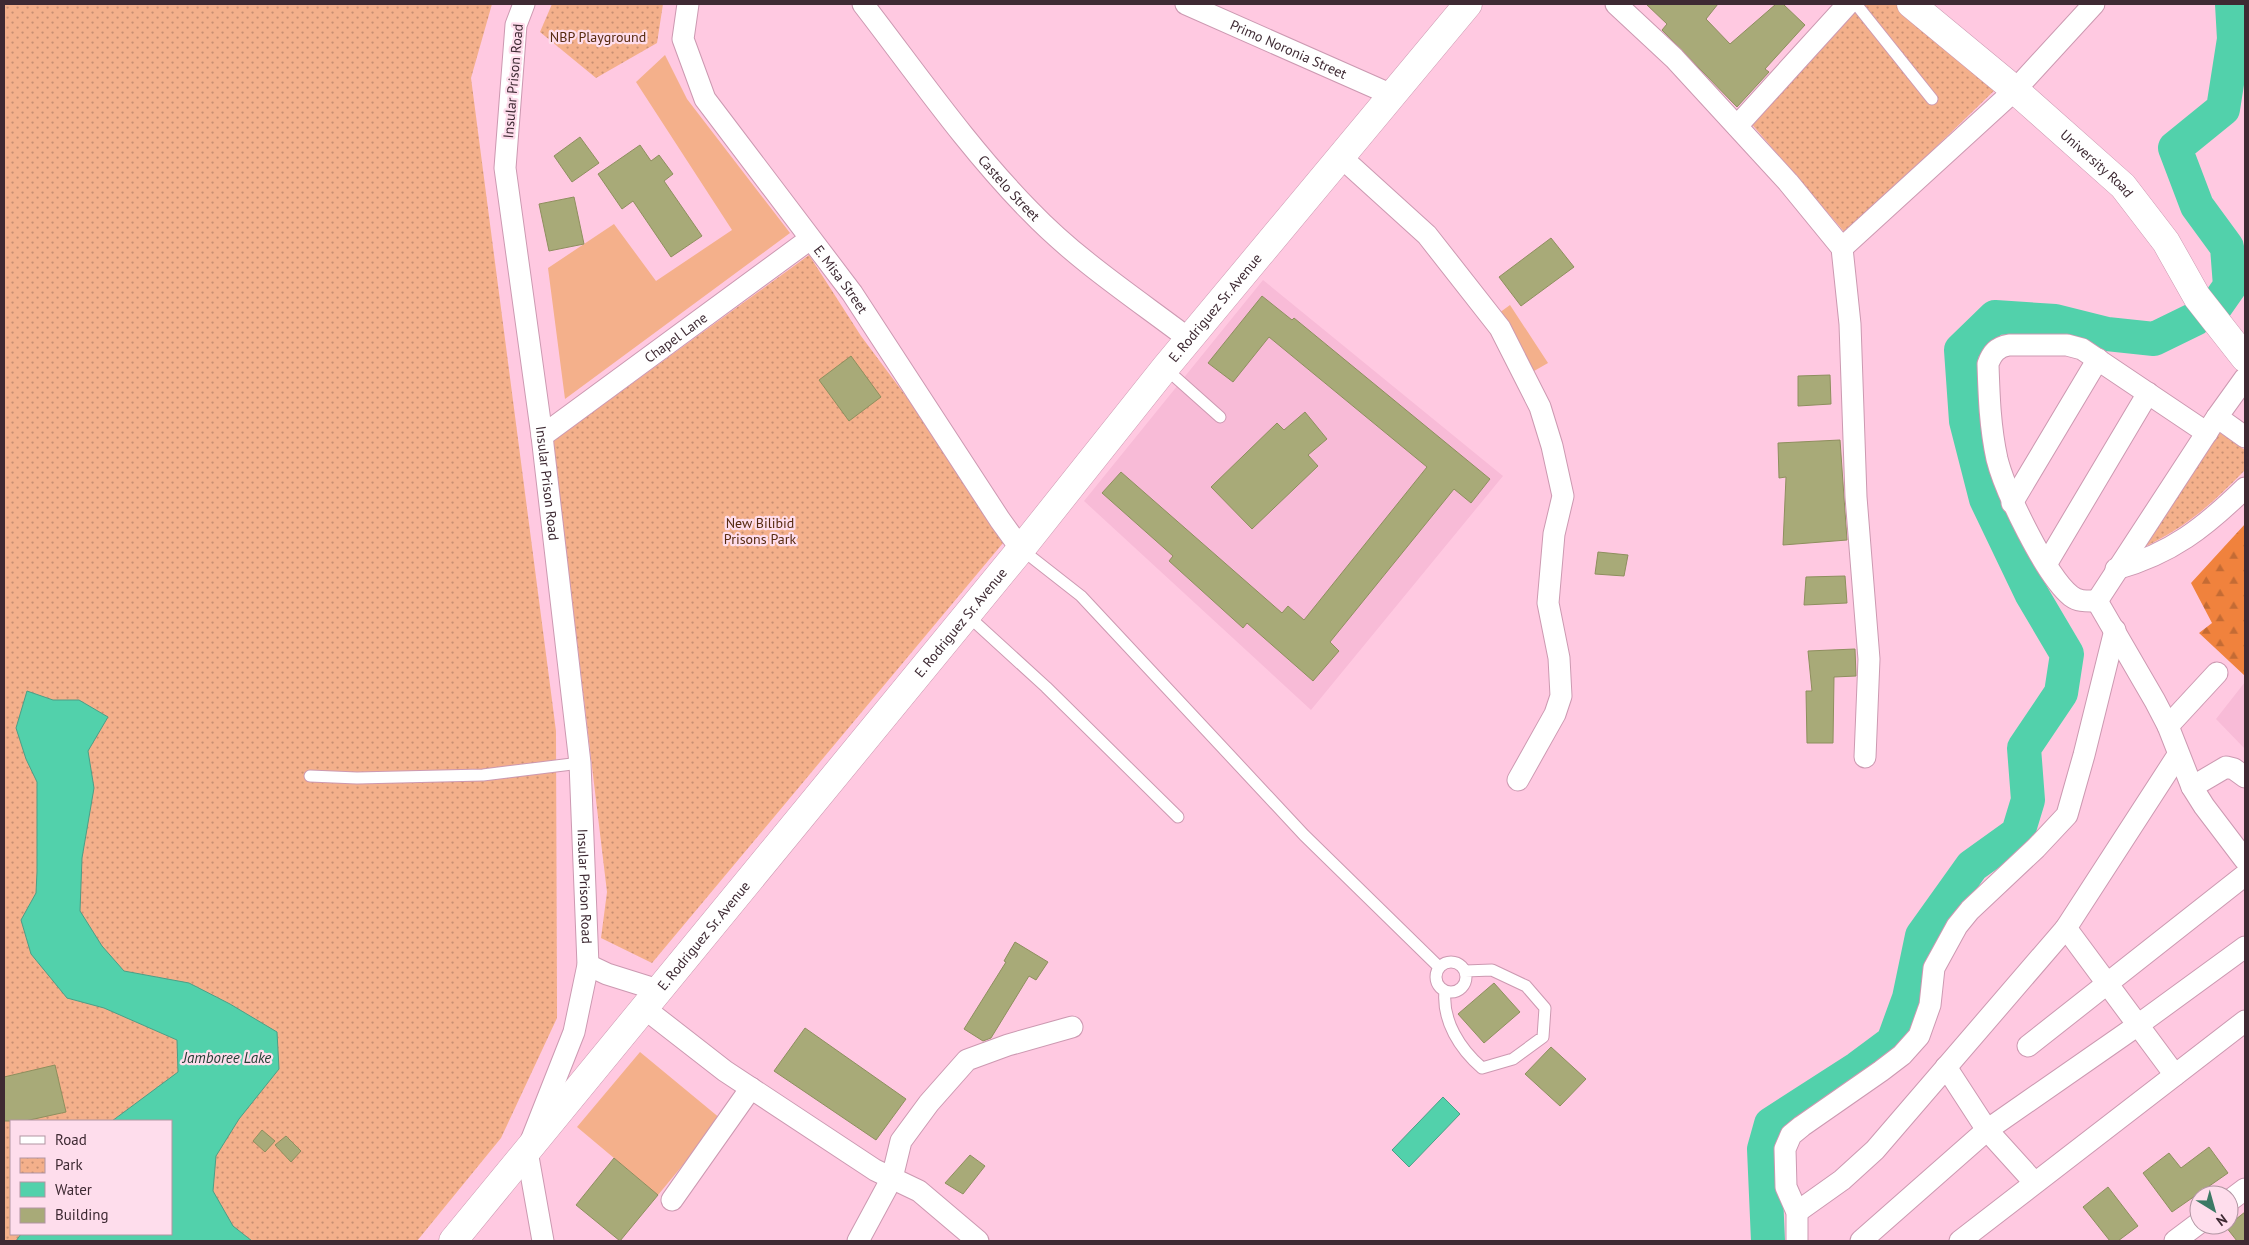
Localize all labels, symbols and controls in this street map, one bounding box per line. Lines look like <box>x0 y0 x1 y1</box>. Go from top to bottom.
street label: Primo Noronia Street <box>1227 16 1350 83</box>
street label: Insular Prison Road <box>499 23 527 139</box>
park label: NBP Playground <box>550 28 646 46</box>
street label: University Road <box>2057 126 2137 201</box>
street label: Castelo Street <box>974 151 1044 225</box>
street label: E. Misa Street <box>810 241 872 317</box>
street label: E. Rodriguez Sr. Avenue <box>1165 250 1266 366</box>
street label: Chapel Lane <box>641 309 711 367</box>
street label: Insular Prison Road <box>532 425 563 541</box>
park label: New Bilibid Prisons Park <box>724 514 796 548</box>
street label: E. Rodriguez Sr. Avenue <box>910 564 1011 681</box>
street label: Insular Prison Road <box>574 828 596 944</box>
street label: E. Rodriguez Sr. Avenue <box>653 877 754 994</box>
water label: Jamboree Lake <box>182 1048 271 1067</box>
legend <box>10 1120 172 1235</box>
text: Road <box>55 1130 87 1149</box>
text: Park <box>55 1155 83 1174</box>
text: Water <box>55 1180 92 1199</box>
north arrow <box>2189 1185 2239 1235</box>
text: Building <box>55 1205 109 1224</box>
text: N <box>2213 1210 2231 1230</box>

